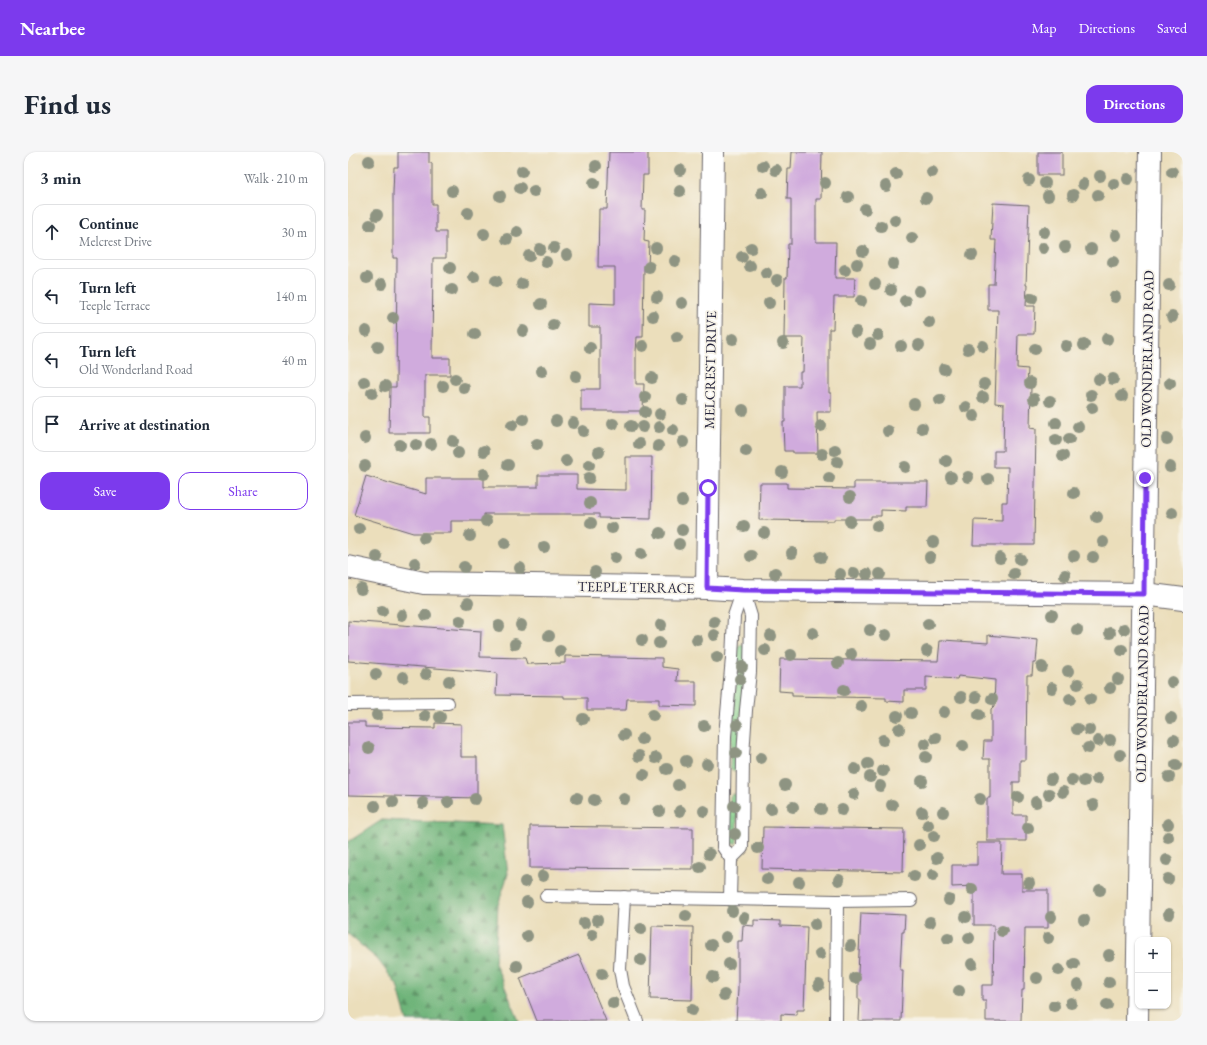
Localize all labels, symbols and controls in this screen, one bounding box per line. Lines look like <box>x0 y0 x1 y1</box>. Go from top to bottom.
text: Nearbee <box>20 16 85 41</box>
text: Map <box>1031 19 1057 37</box>
text: Directions <box>1079 19 1135 37</box>
text: Saved <box>1157 19 1187 37</box>
button: Directions <box>1086 85 1183 123</box>
text: Find us <box>24 86 111 122</box>
text: 3 min <box>40 167 81 189</box>
text: Walk · 210 m <box>244 170 308 187</box>
text: Continue <box>79 214 139 233</box>
icon: ahead <box>41 221 63 243</box>
text: 30 m <box>282 224 307 241</box>
text: Melcrest Drive <box>79 233 152 250</box>
street label: OLD WONDERLAND ROAD <box>1136 270 1158 448</box>
text: Turn left <box>79 278 136 297</box>
icon: left <box>41 285 63 307</box>
text: 140 m <box>276 288 307 305</box>
text: Teeple Terrace <box>79 297 150 314</box>
street label: MELCREST DRIVE <box>700 311 720 429</box>
text: Turn left <box>79 342 136 361</box>
icon: left <box>41 349 63 371</box>
text: 40 m <box>282 352 307 369</box>
text: Old Wonderland Road <box>79 361 193 378</box>
icon: arrive <box>41 413 63 435</box>
text: Arrive at destination <box>79 415 210 434</box>
route end <box>1136 469 1154 487</box>
button: Save <box>40 472 170 510</box>
button: Share <box>178 472 308 510</box>
route start <box>699 479 717 497</box>
street label: TEEPLE TERRACE <box>578 577 695 597</box>
street label: OLD WONDERLAND ROAD <box>1131 605 1153 783</box>
map controls <box>1135 937 1171 1009</box>
button: + <box>1135 937 1171 973</box>
button: − <box>1135 973 1171 1009</box>

